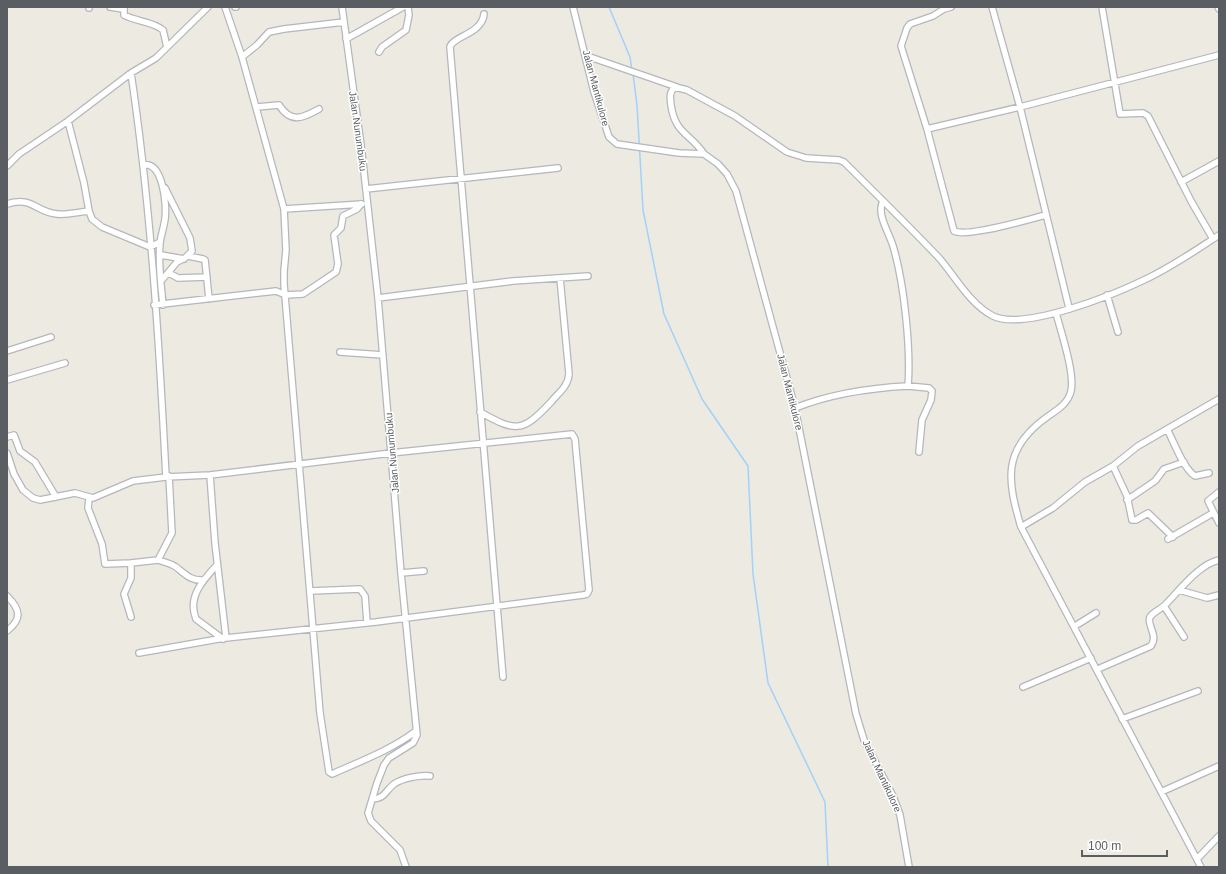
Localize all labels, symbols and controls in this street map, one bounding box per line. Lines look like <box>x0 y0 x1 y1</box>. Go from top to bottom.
street label: Jalan Mantikulore <box>581 49 612 128</box>
street label: Jalan Nunumbuku <box>347 90 369 172</box>
street label: Jalan Mantikulore <box>775 353 805 432</box>
street label: Jalan Nunumbuku <box>383 412 401 494</box>
street label: Jalan Mantikulore <box>860 738 904 814</box>
scale bar <box>1082 832 1167 858</box>
text: 100 m <box>1088 839 1121 853</box>

